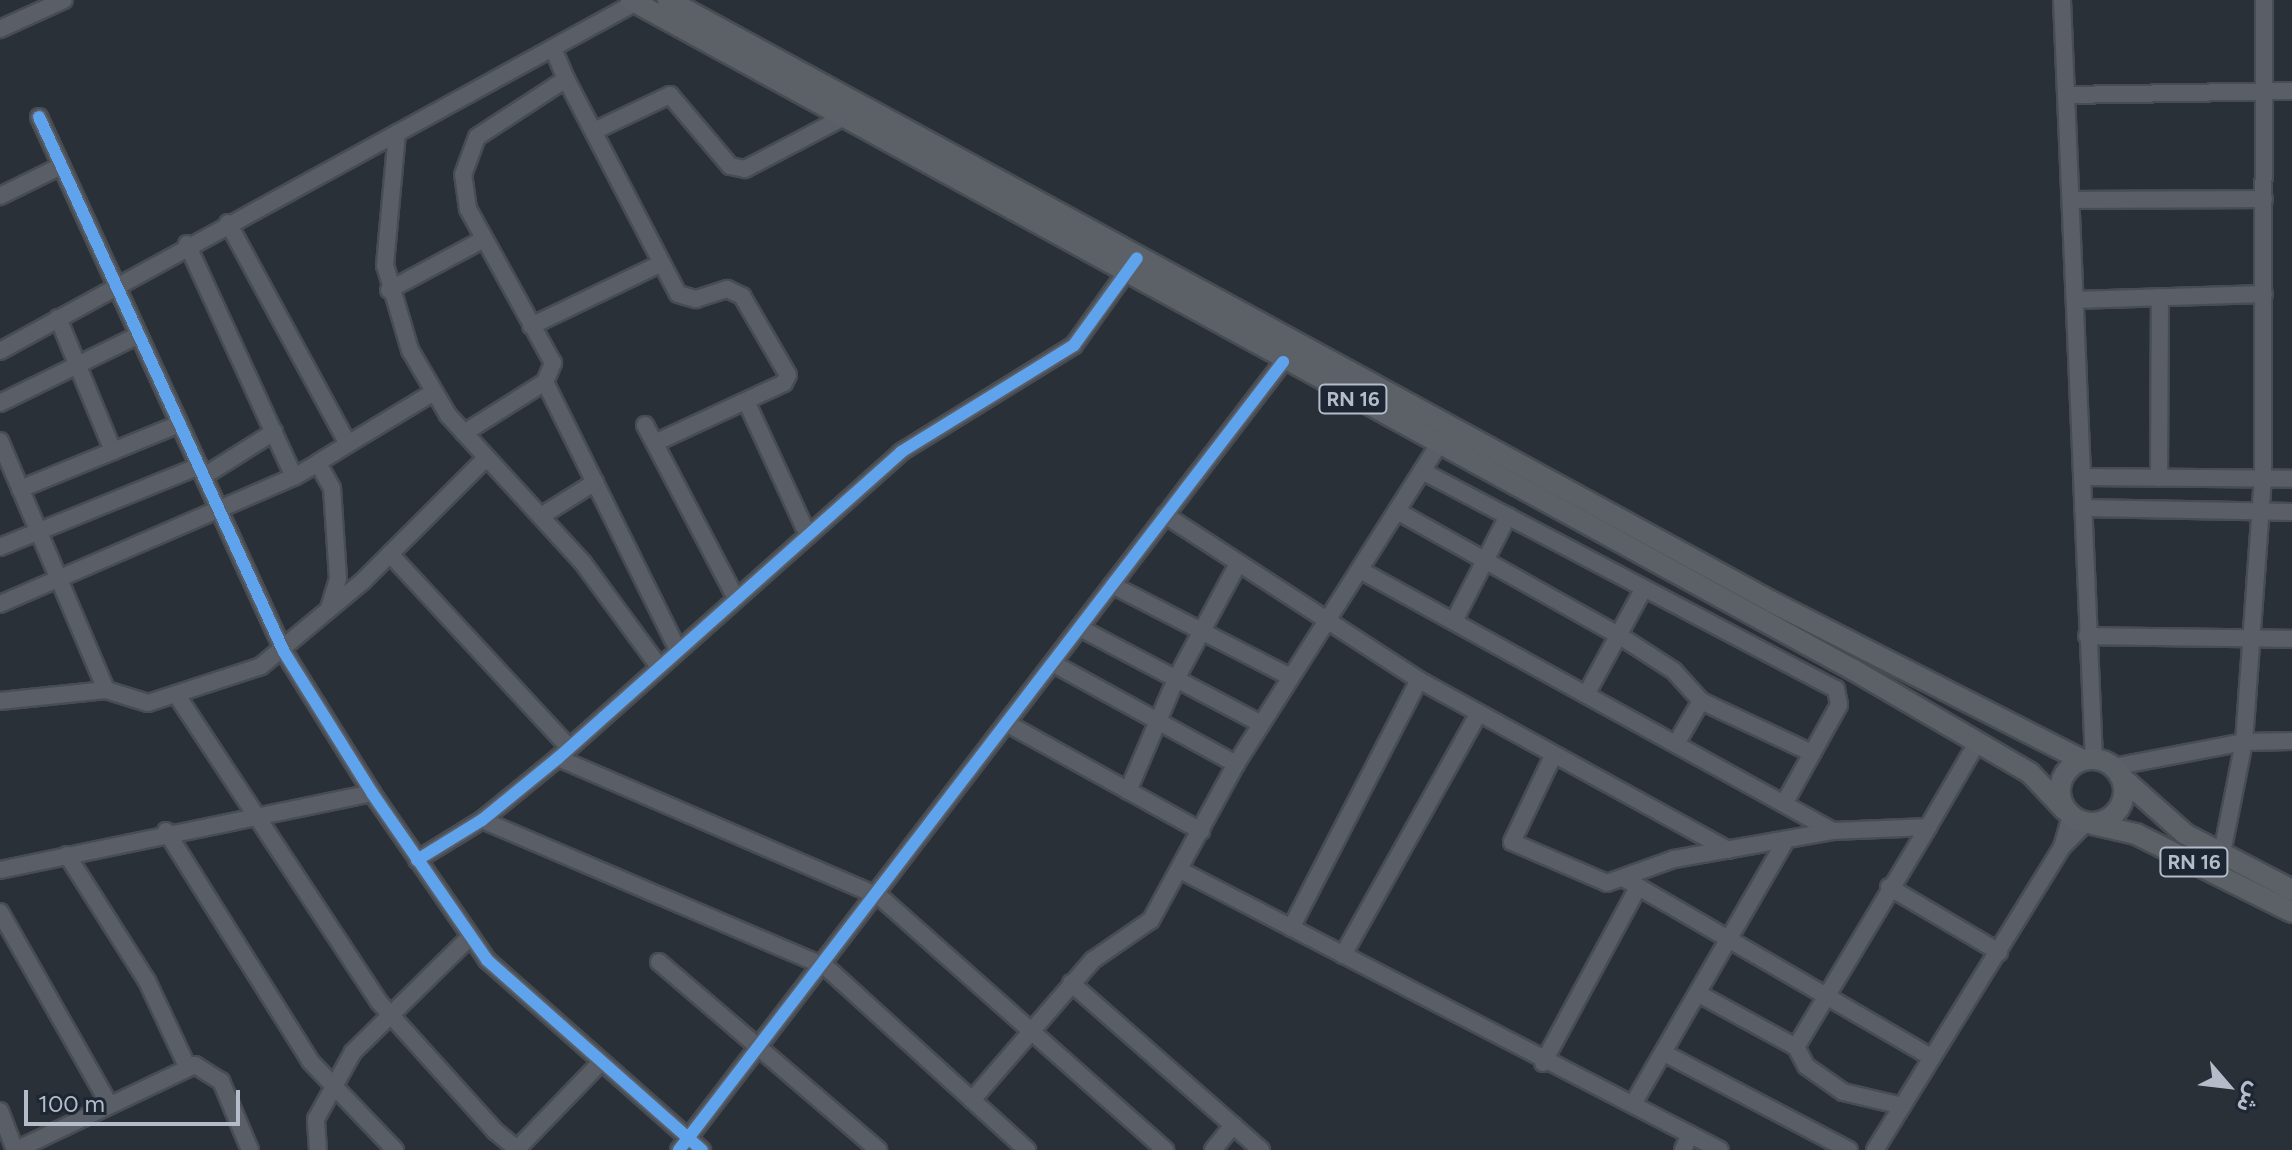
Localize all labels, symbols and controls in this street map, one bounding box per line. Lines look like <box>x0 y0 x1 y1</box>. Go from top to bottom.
road number: RN 16 <box>1317 383 1389 415</box>
road number: RN 16 <box>2158 846 2230 878</box>
north arrow <box>2188 1046 2268 1126</box>
scale bar <box>28 1074 244 1124</box>
text: ش <box>2231 1078 2269 1117</box>
text: 100 m <box>38 1089 105 1118</box>

